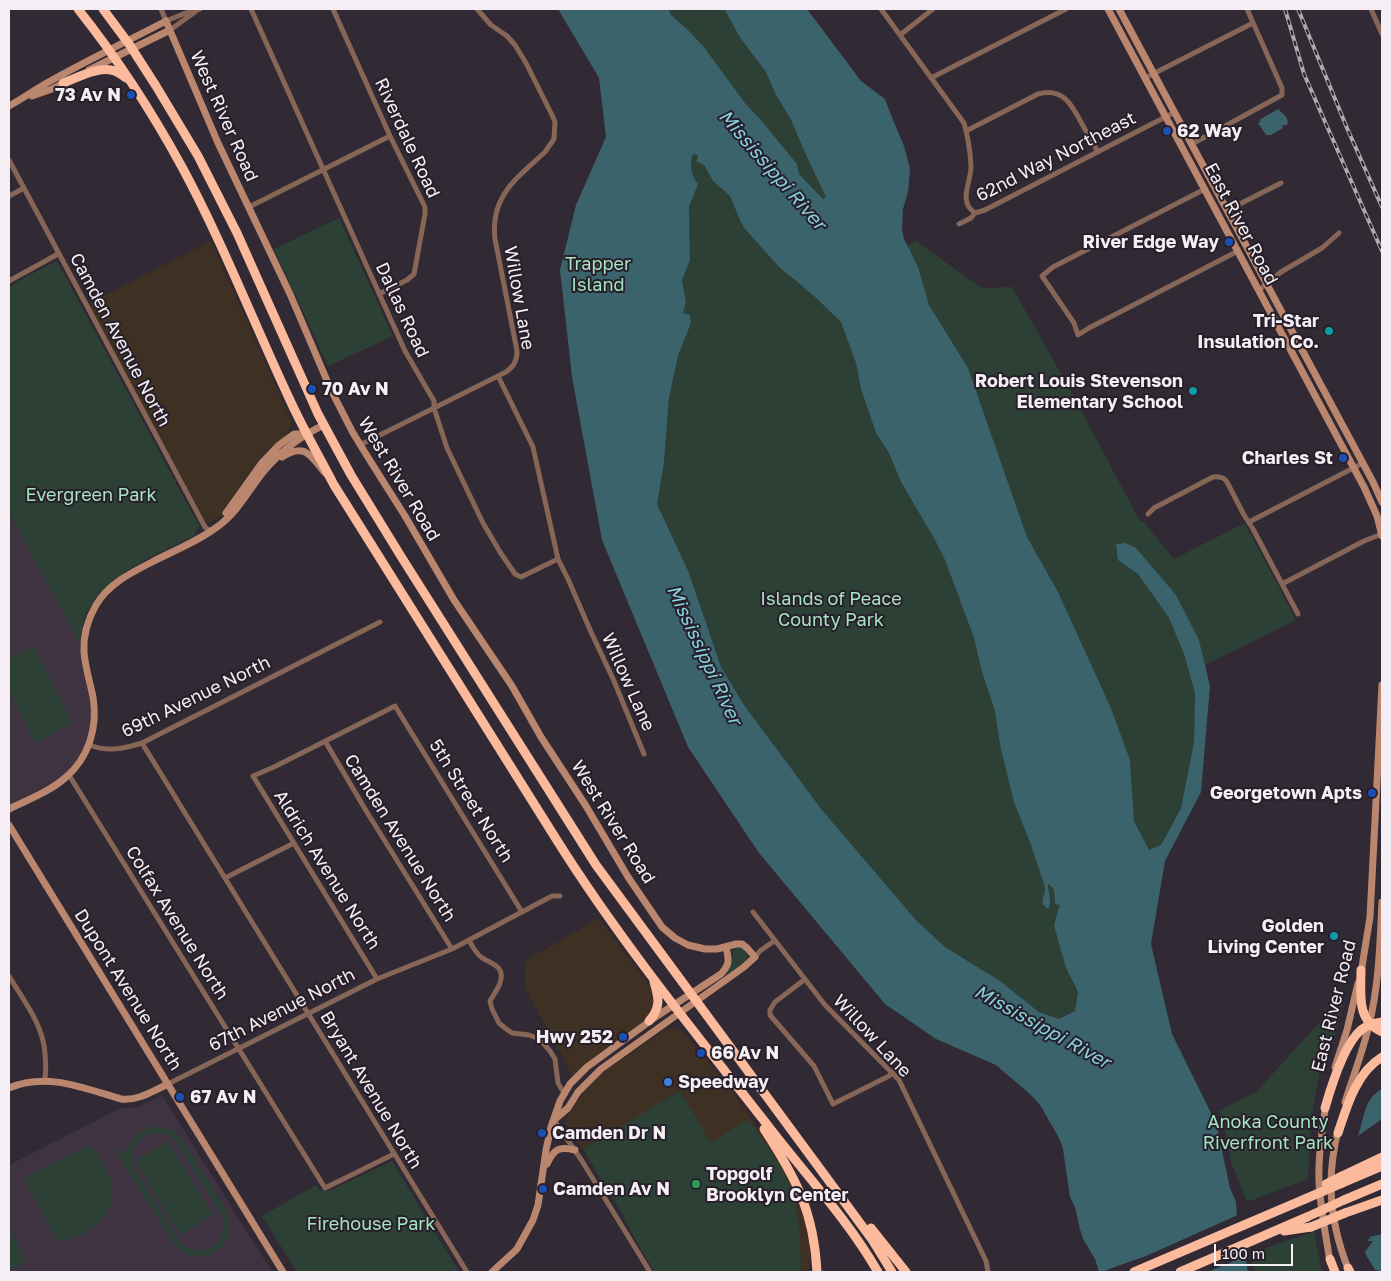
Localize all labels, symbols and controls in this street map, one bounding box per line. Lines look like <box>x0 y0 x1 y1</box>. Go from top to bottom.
street label: West River Road <box>185 47 263 185</box>
street label: Riverdale Road <box>370 75 444 201</box>
place label: 73 Av N <box>55 84 121 106</box>
marker: 73 Av N <box>125 89 137 101</box>
water label: Mississippi River <box>714 105 830 235</box>
street label: 62nd Way Northeast <box>973 107 1139 207</box>
place label: 62 Way <box>1177 120 1242 142</box>
marker: 62 Way <box>1161 125 1173 137</box>
street label: East River Road <box>1200 159 1282 289</box>
place label: River Edge Way <box>1083 231 1219 253</box>
marker: River Edge Way <box>1223 236 1235 248</box>
street label: Willow Lane <box>499 244 539 352</box>
street label: Camden Avenue North <box>65 249 175 431</box>
park label: Trapper Island <box>565 253 631 296</box>
street label: Dallas Road <box>371 259 433 361</box>
place label: Tri-Star Insulation Co. <box>1197 310 1319 352</box>
marker: Tri-Star Insulation Co. <box>1323 325 1335 337</box>
place label: Robert Louis Stevenson Elementary School <box>975 370 1183 412</box>
place label: 70 Av N <box>322 378 389 400</box>
marker: 70 Av N <box>306 383 318 395</box>
marker: Robert Louis Stevenson Elementary School <box>1187 385 1199 397</box>
street label: West River Road <box>353 413 445 545</box>
place label: Charles St <box>1242 447 1333 469</box>
marker: Charles St <box>1337 452 1349 464</box>
park label: Evergreen Park <box>25 484 157 506</box>
water label: Mississippi River <box>662 581 746 729</box>
park label: Islands of Peace County Park <box>760 588 902 630</box>
street label: Willow Lane <box>597 630 659 734</box>
street label: 69th Avenue North <box>118 652 274 742</box>
street label: 5th Street North <box>424 735 518 867</box>
street label: Camden Avenue North <box>340 750 460 926</box>
street label: West River Road <box>566 756 660 888</box>
place label: Georgetown Apts <box>1210 782 1362 804</box>
street label: Aldrich Avenue North <box>269 786 385 954</box>
marker: Georgetown Apts <box>1366 787 1378 799</box>
street label: Colfax Avenue North <box>121 842 233 1004</box>
street label: Dupont Avenue North <box>70 905 186 1075</box>
place label: Golden Living Center <box>1207 915 1324 958</box>
marker: Golden Living Center <box>1328 930 1340 942</box>
street label: East River Road <box>1307 938 1361 1074</box>
street label: 67th Avenue North <box>205 964 359 1056</box>
water label: Mississippi River <box>970 980 1114 1074</box>
street label: Willow Lane <box>828 990 916 1082</box>
street label: Bryant Avenue North <box>315 1007 427 1173</box>
place label: Hwy 252 <box>536 1026 613 1048</box>
marker: Hwy 252 <box>617 1031 629 1043</box>
place label: 66 Av N <box>711 1042 779 1064</box>
marker: 66 Av N <box>695 1047 707 1059</box>
place label: Speedway <box>678 1071 769 1093</box>
marker: Speedway <box>662 1076 674 1088</box>
place label: 67 Av N <box>190 1086 257 1108</box>
marker: 67 Av N <box>174 1091 186 1103</box>
park label: Anoka County Riverfront Park <box>1203 1111 1333 1154</box>
place label: Camden Dr N <box>552 1122 666 1144</box>
marker: Camden Dr N <box>536 1127 548 1139</box>
place label: Topgolf Brooklyn Center <box>706 1163 848 1206</box>
place label: Camden Av N <box>553 1178 670 1200</box>
marker: Topgolf Brooklyn Center <box>690 1178 702 1190</box>
marker: Camden Av N <box>537 1183 549 1195</box>
park label: Firehouse Park <box>306 1213 436 1235</box>
scale bar <box>1216 1234 1295 1266</box>
text: 100 m <box>1222 1244 1265 1262</box>

